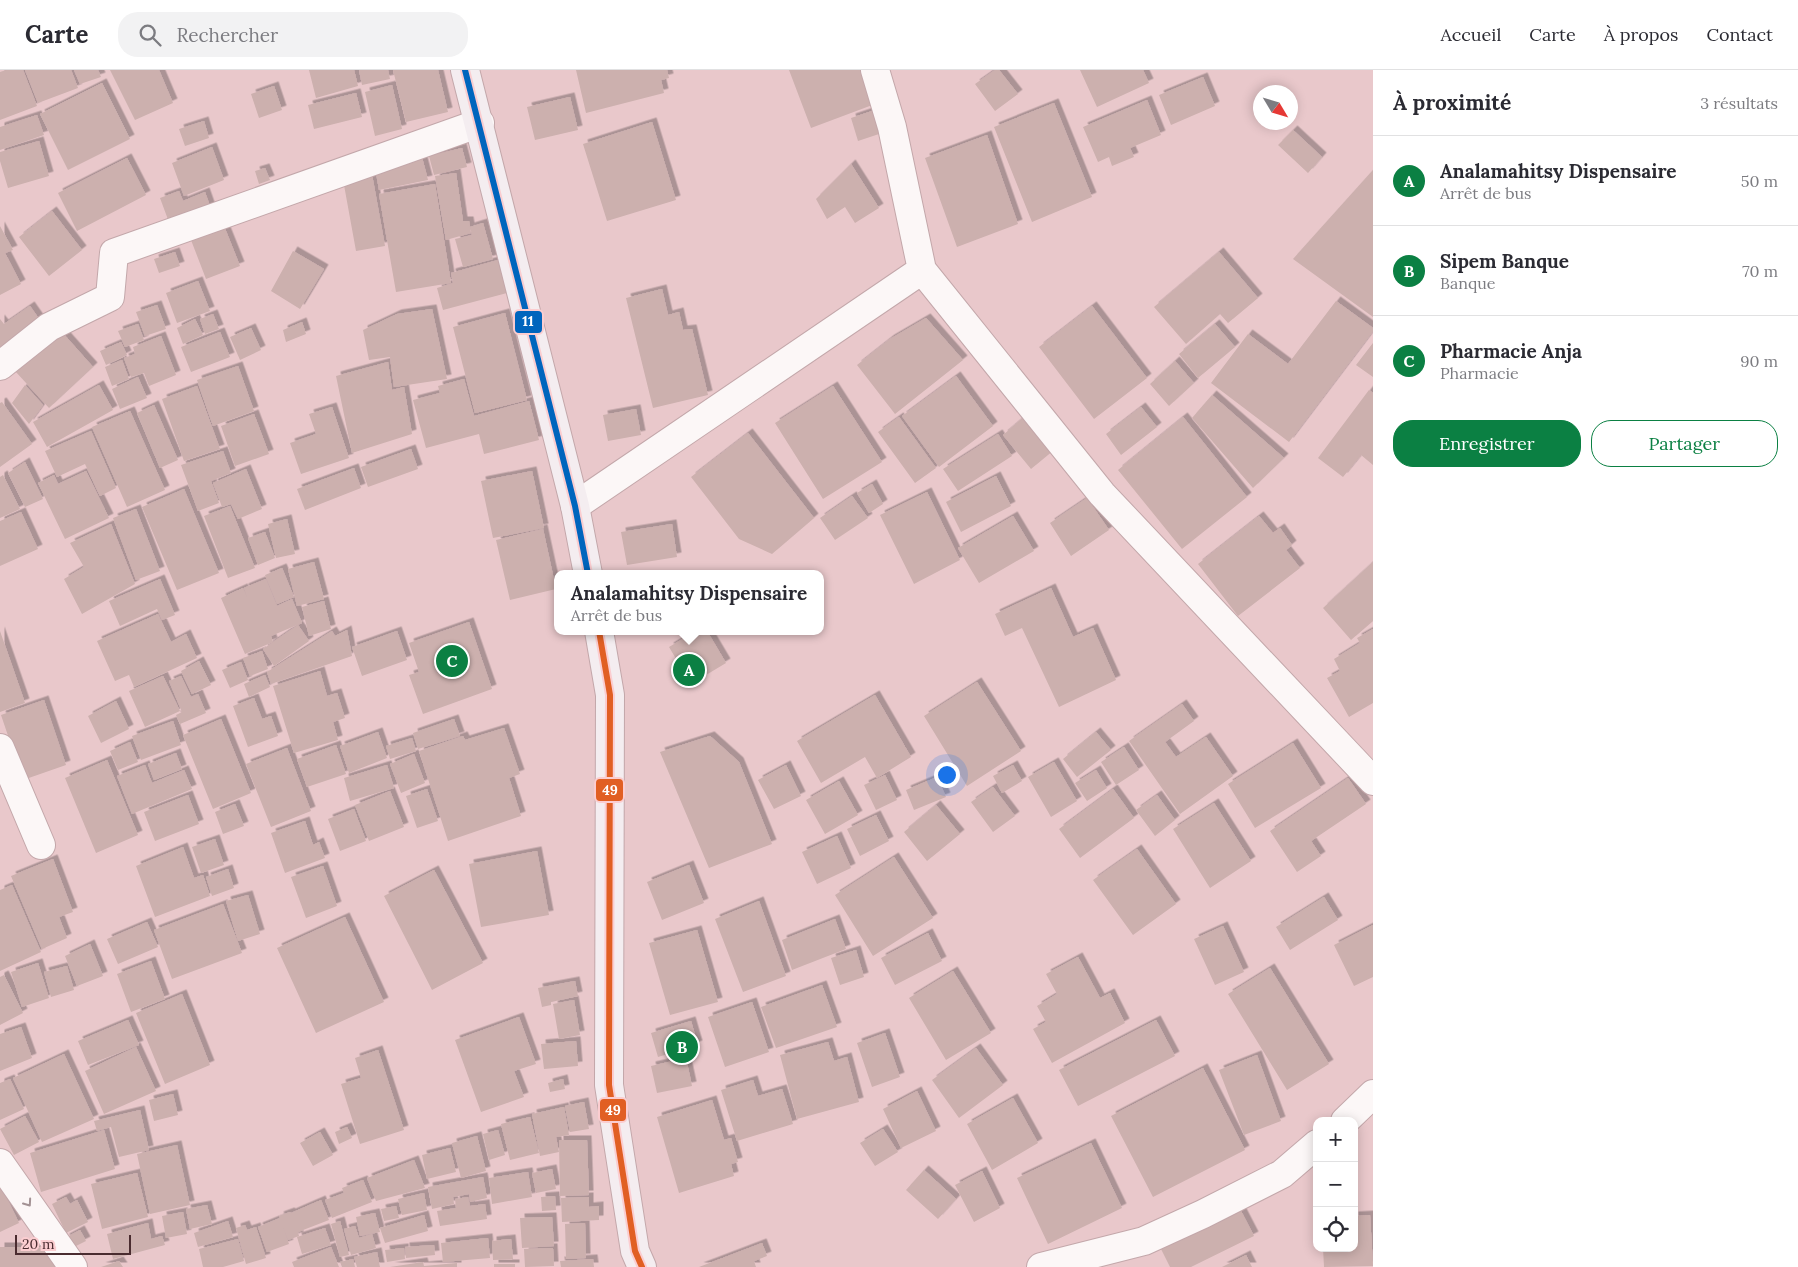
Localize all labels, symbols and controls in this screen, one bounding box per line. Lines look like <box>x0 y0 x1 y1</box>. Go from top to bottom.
search box <box>118 12 468 57</box>
text: Carte <box>25 19 88 50</box>
icon: search <box>136 21 164 49</box>
text: Rechercher <box>176 23 278 47</box>
text: Accueil <box>1441 23 1501 46</box>
text: Carte <box>1529 23 1576 46</box>
text: À propos <box>1604 23 1678 46</box>
text: Contact <box>1706 23 1773 46</box>
north arrow <box>1253 85 1298 130</box>
text: À proximité <box>1393 89 1511 116</box>
text: 3 résultats <box>1700 93 1778 113</box>
text: Analamahitsy Dispensaire <box>1440 159 1677 183</box>
text: A <box>1404 171 1414 191</box>
text: 50 m <box>1741 171 1778 191</box>
text: Arrêt de bus <box>1440 183 1531 203</box>
text: Sipem Banque <box>1440 249 1569 273</box>
text: B <box>1404 261 1414 281</box>
text: 70 m <box>1742 261 1778 281</box>
text: Banque <box>1440 273 1495 293</box>
line badge: 11 <box>514 310 543 334</box>
text: 11 <box>522 312 534 330</box>
text: Pharmacie Anja <box>1440 339 1582 363</box>
text: C <box>1403 351 1415 371</box>
text: 90 m <box>1740 351 1778 371</box>
text: Pharmacie <box>1440 363 1519 383</box>
button: Enregistrer <box>1393 420 1581 467</box>
button: Partager <box>1591 420 1778 467</box>
popup <box>554 570 824 635</box>
text: Analamahitsy Dispensaire <box>571 581 807 605</box>
text: Arrêt de bus <box>571 605 662 625</box>
pin: C <box>436 642 468 680</box>
pin: A <box>673 651 705 689</box>
your location <box>934 762 960 788</box>
line badge: 49 <box>595 778 624 802</box>
text: 49 <box>602 781 618 799</box>
pin: B <box>666 1028 698 1066</box>
line badge: 49 <box>599 1098 627 1122</box>
text: 49 <box>605 1101 621 1119</box>
map controls <box>1313 1117 1358 1252</box>
button: + <box>1313 1117 1358 1162</box>
button: − <box>1313 1162 1358 1207</box>
one-way arrow <box>22 1197 31 1207</box>
button: locate <box>1313 1207 1358 1252</box>
scale bar <box>15 1232 131 1255</box>
text: 20 m <box>22 1235 54 1253</box>

